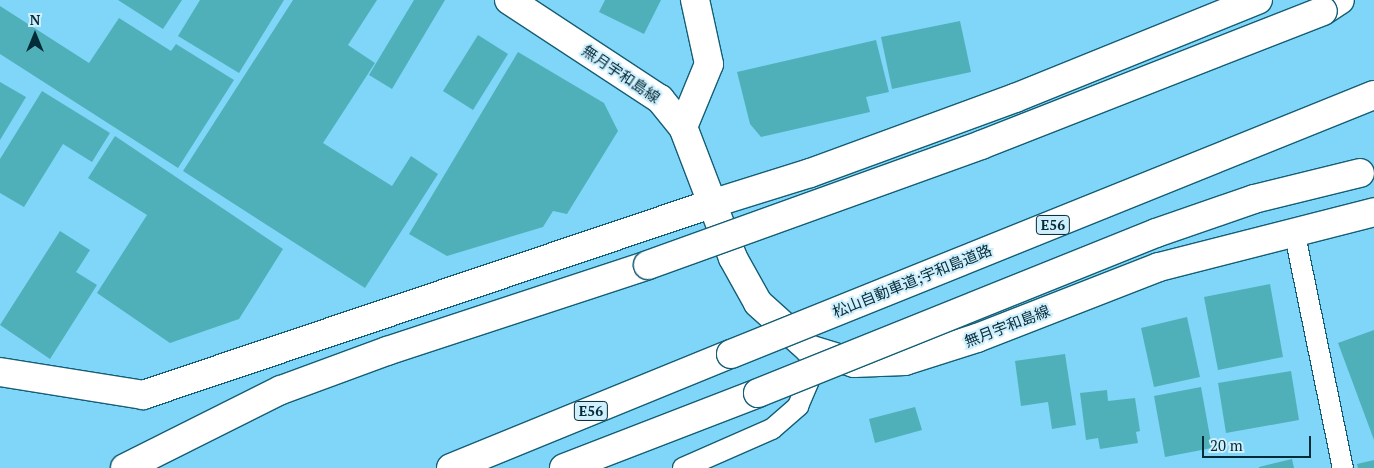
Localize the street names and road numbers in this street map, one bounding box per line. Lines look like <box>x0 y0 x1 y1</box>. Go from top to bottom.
street label: 無月宇和島線 <box>579 41 663 107</box>
road number: E56 <box>1036 214 1070 236</box>
street label: 松山自動車道;宇和島道路 <box>830 241 994 321</box>
street label: 無月宇和島線 <box>962 301 1052 351</box>
road number: E56 <box>574 400 608 422</box>

